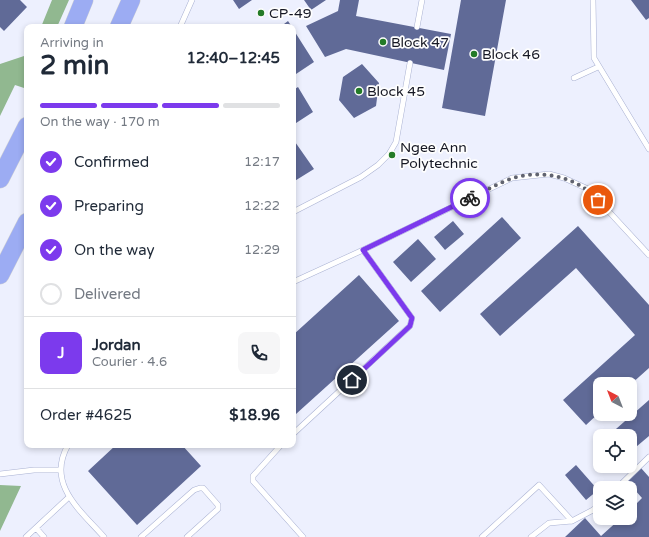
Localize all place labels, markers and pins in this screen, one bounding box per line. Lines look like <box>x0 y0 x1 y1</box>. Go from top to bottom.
place label: CP-49 <box>269 5 312 22</box>
marker: CP-49 <box>256 8 266 18</box>
place label: Block 47 <box>391 34 449 51</box>
marker: Block 47 <box>378 37 388 47</box>
place label: Block 46 <box>482 46 540 63</box>
marker: Block 46 <box>469 49 479 59</box>
place label: Block 45 <box>367 83 425 100</box>
marker: Block 45 <box>354 86 364 96</box>
place label: Ngee Ann Polytechnic <box>400 139 478 172</box>
marker: Ngee Ann Polytechnic <box>387 150 397 160</box>
pin <box>581 183 615 217</box>
pin <box>335 363 369 397</box>

